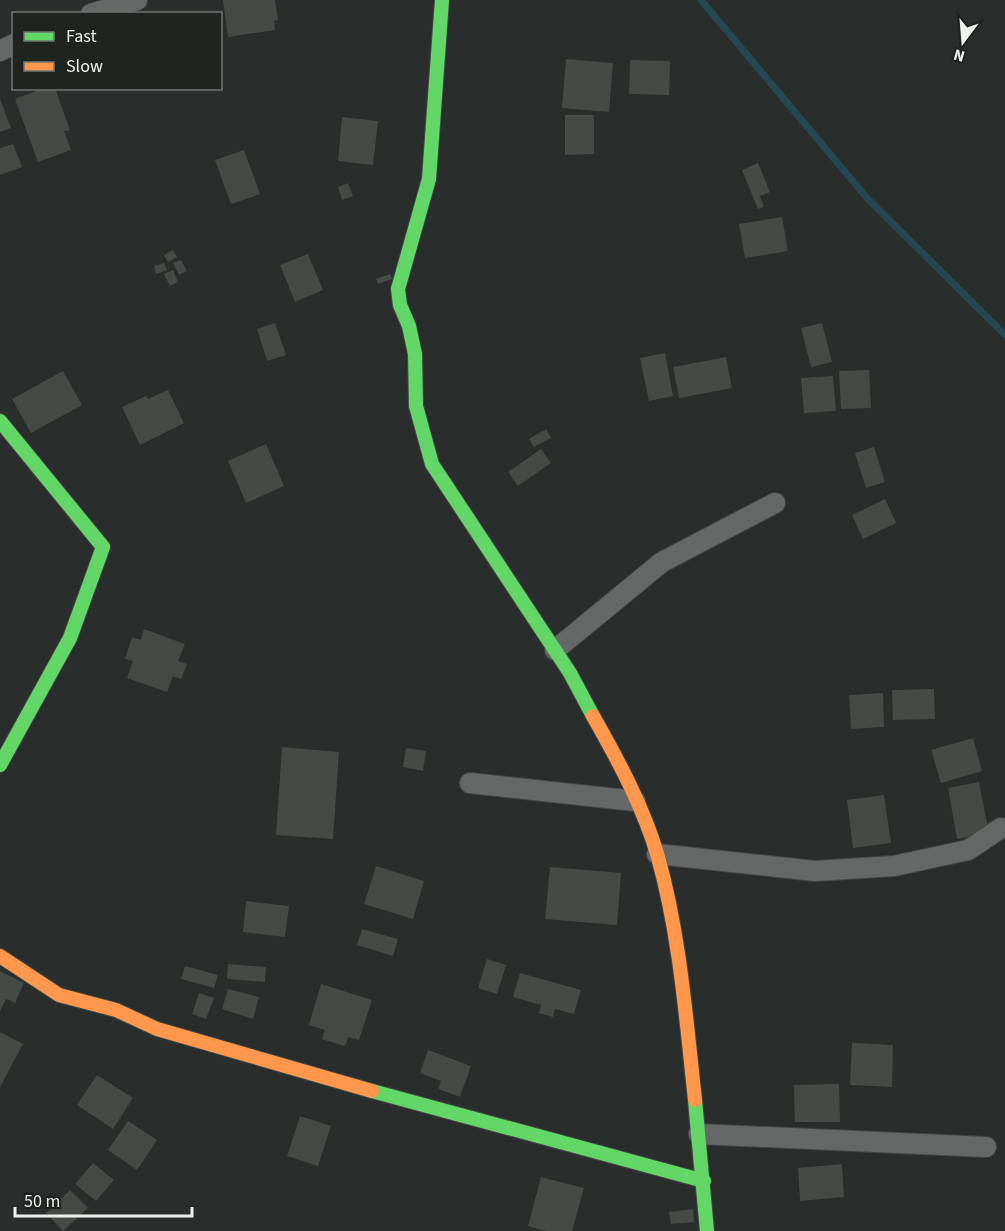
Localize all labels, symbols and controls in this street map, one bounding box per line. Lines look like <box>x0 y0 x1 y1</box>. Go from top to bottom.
legend <box>12 12 222 90</box>
north arrow <box>933 12 993 72</box>
text: Fast <box>66 24 97 49</box>
text: N <box>951 43 967 67</box>
text: Slow <box>66 54 103 79</box>
scale bar <box>15 1180 192 1218</box>
text: 50 m <box>24 1189 60 1214</box>

